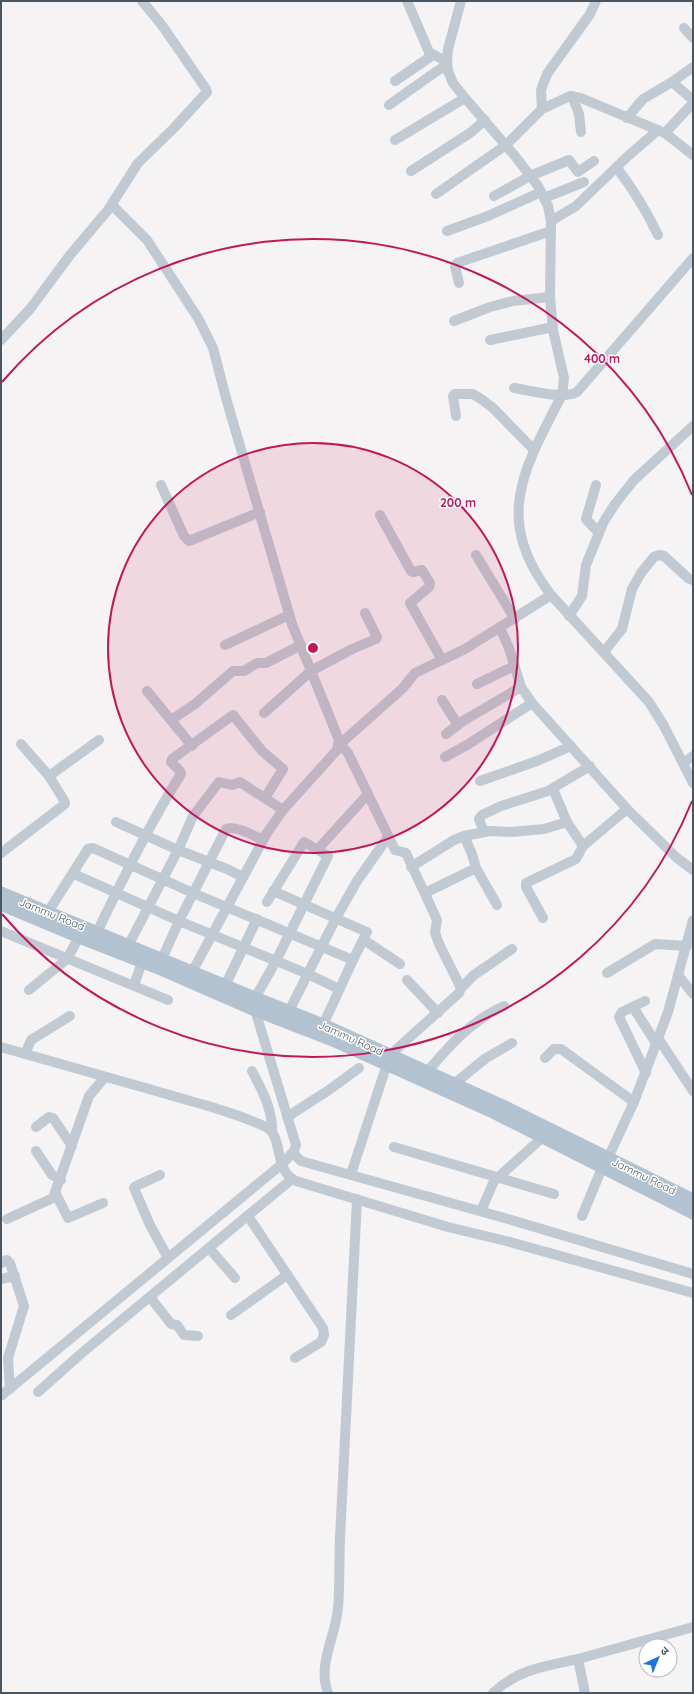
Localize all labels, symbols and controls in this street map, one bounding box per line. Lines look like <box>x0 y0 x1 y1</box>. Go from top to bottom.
text: 400 m <box>584 351 620 366</box>
text: 200 m <box>440 495 476 510</box>
centre of rings <box>306 641 320 655</box>
street label: Jammu Road <box>17 894 87 934</box>
street label: Jammu Road <box>316 1017 386 1059</box>
street label: Jammu Road <box>610 1154 678 1198</box>
north arrow <box>638 1638 678 1678</box>
text: उ <box>658 1644 673 1658</box>

